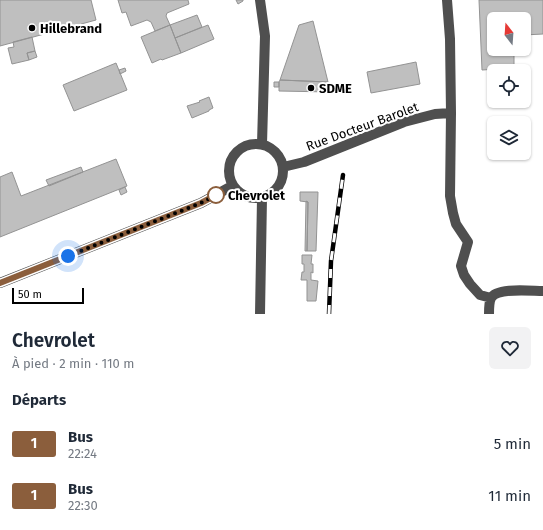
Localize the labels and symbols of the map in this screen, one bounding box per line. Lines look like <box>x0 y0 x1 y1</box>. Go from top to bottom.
north arrow <box>487 12 531 56</box>
place label: Hillebrand <box>40 21 102 36</box>
marker: Hillebrand <box>27 23 37 33</box>
place label: SDME <box>319 81 352 96</box>
marker: SDME <box>306 83 316 93</box>
street label: Rue Docteur Barolet <box>304 99 421 154</box>
marker: Chevrolet <box>207 186 225 204</box>
place label: Chevrolet <box>228 188 286 203</box>
your location <box>58 246 78 266</box>
scale bar <box>12 286 84 305</box>

